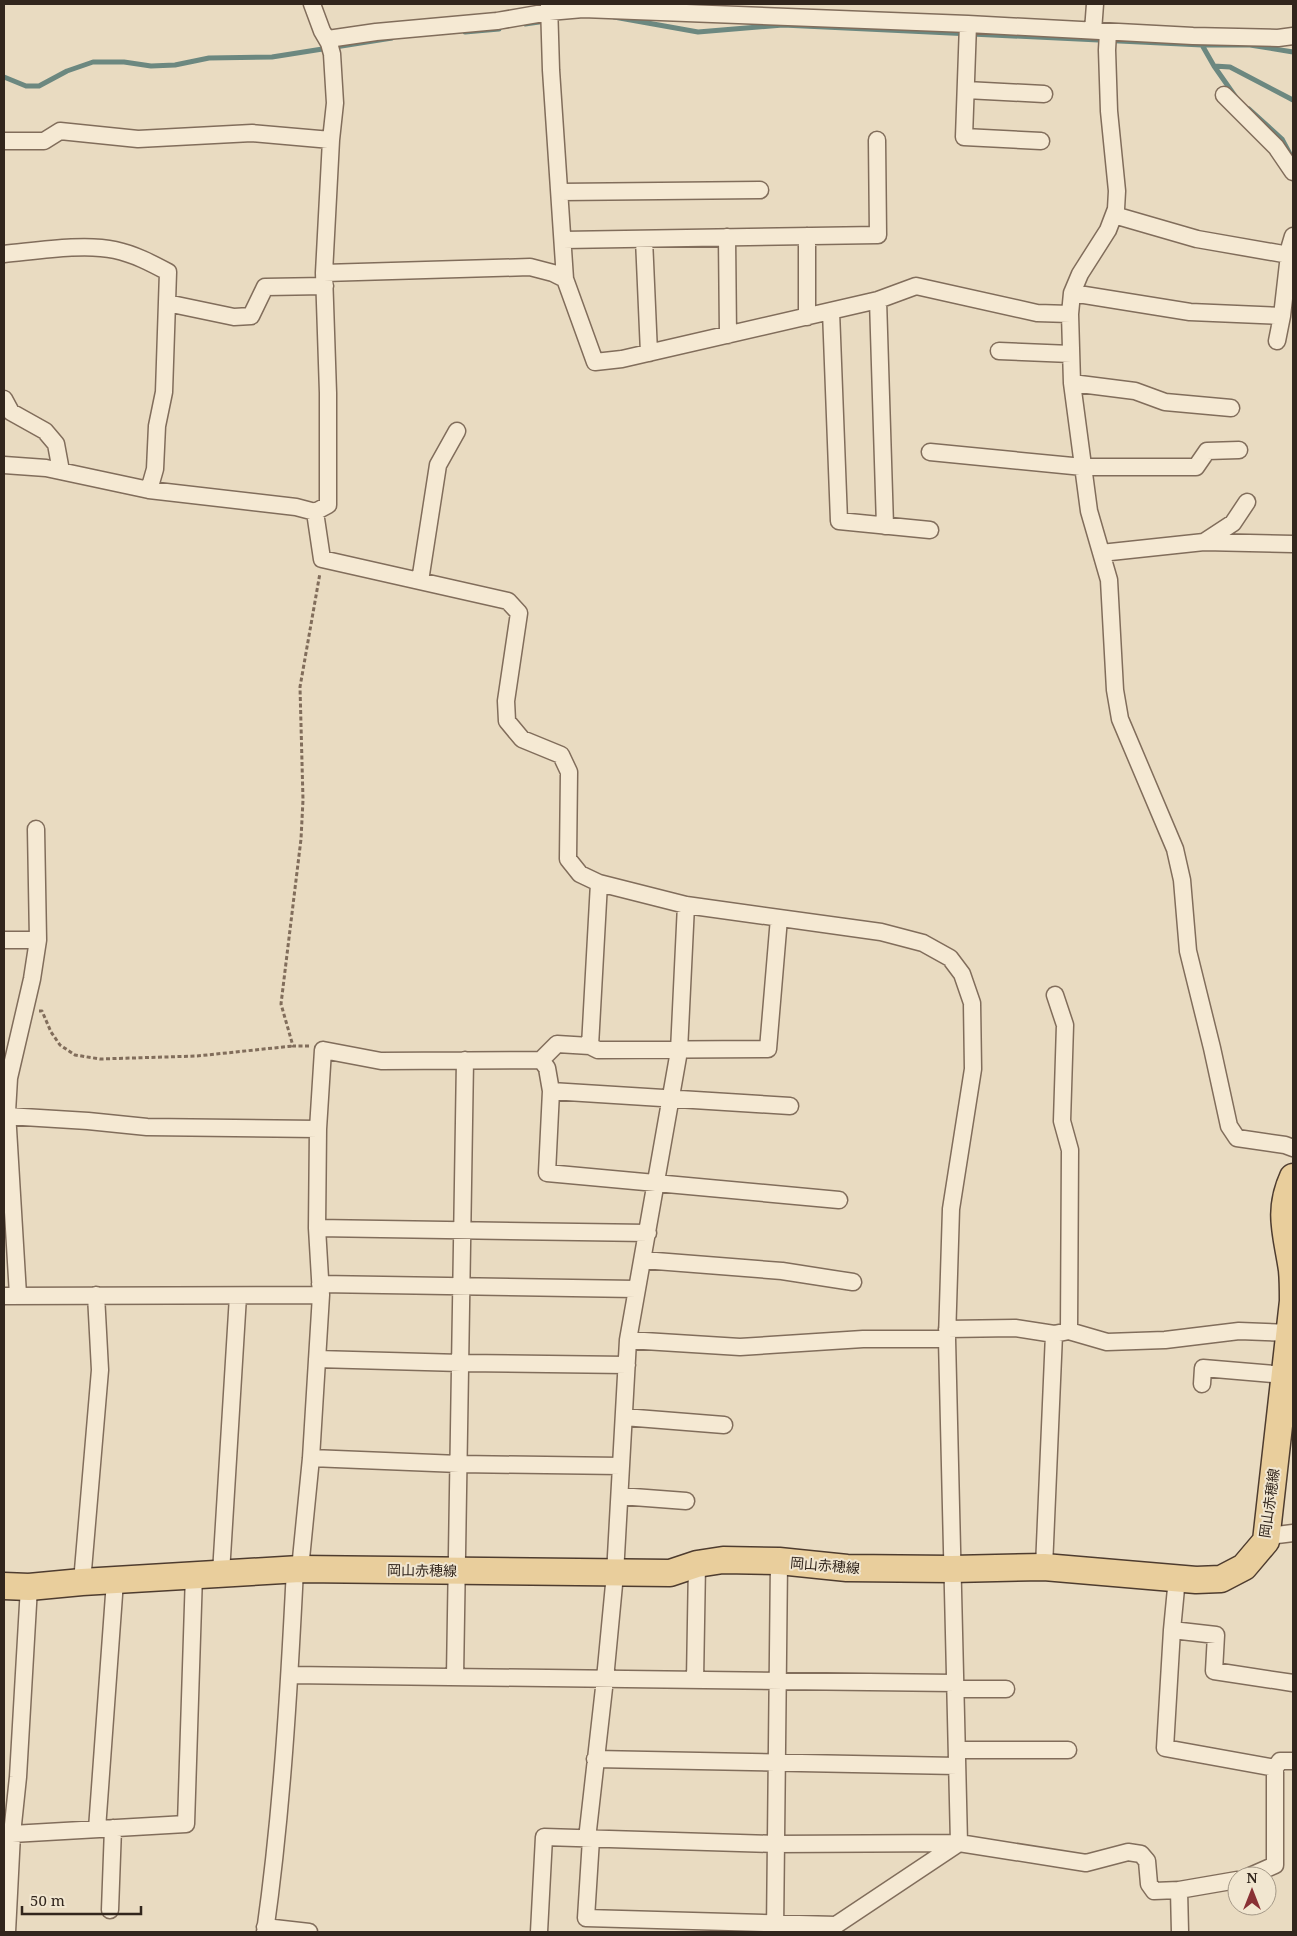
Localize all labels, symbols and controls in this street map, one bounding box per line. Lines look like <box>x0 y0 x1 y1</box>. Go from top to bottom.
street label: 岡山赤穂線 <box>1255 1467 1283 1539</box>
street label: 岡山赤穂線 <box>789 1552 861 1578</box>
street label: 岡山赤穂線 <box>387 1560 457 1580</box>
north arrow <box>1227 1866 1277 1916</box>
text: N <box>1246 1868 1258 1887</box>
scale bar <box>22 1884 141 1916</box>
text: 50 m <box>30 1890 65 1910</box>

